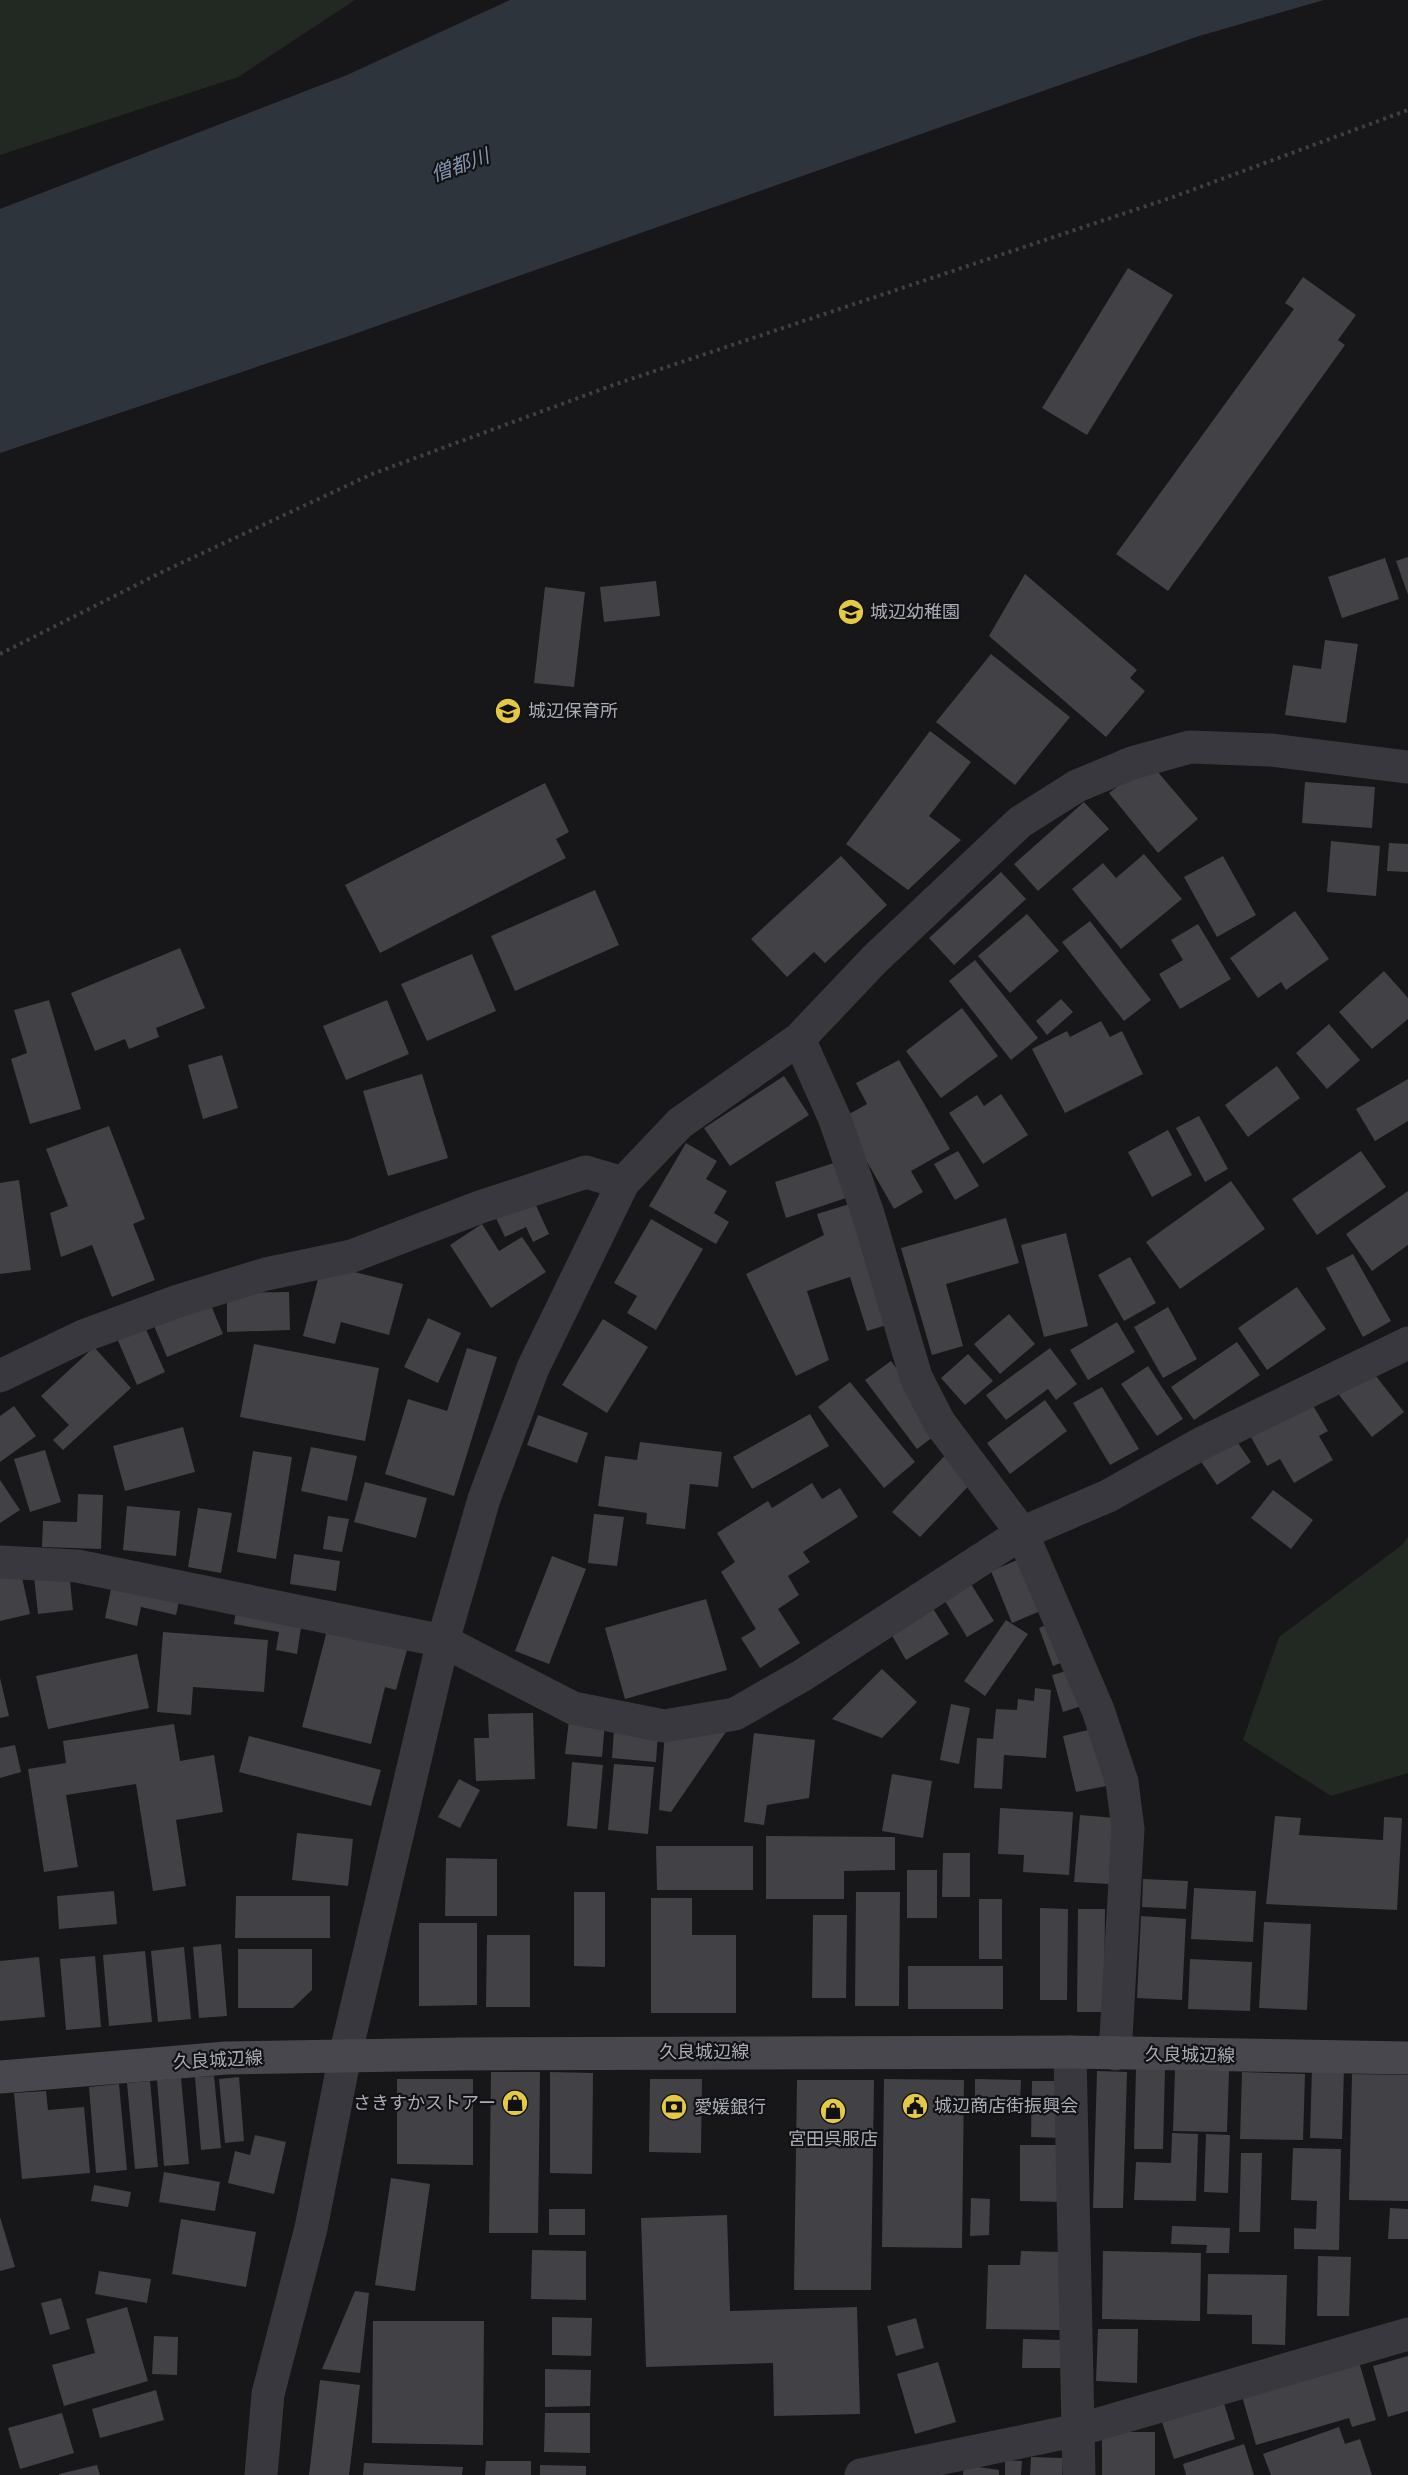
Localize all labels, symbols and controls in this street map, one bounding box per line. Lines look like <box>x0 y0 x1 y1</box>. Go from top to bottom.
water label: 僧都川 <box>428 144 495 189</box>
school or university icon: 城辺幼稚園 <box>836 597 866 627</box>
place label: 城辺幼稚園 <box>870 602 960 625</box>
school or university icon: 城辺保育所 <box>493 696 523 726</box>
place label: 城辺保育所 <box>528 701 618 724</box>
street label: 久良城辺線 <box>659 2042 749 2065</box>
street label: 久良城辺線 <box>1145 2044 1235 2069</box>
street label: 久良城辺線 <box>173 2048 264 2075</box>
shop icon: さきすかストアー <box>500 2088 530 2118</box>
public building icon: 城辺商店街振興会 <box>900 2091 930 2121</box>
bank icon: 愛媛銀行 <box>659 2092 689 2122</box>
place label: さきすかストアー <box>353 2093 496 2116</box>
shop icon: 宮田呉服店 <box>818 2096 848 2126</box>
place label: 城辺商店街振興会 <box>934 2096 1078 2119</box>
place label: 愛媛銀行 <box>694 2097 766 2120</box>
place label: 宮田呉服店 <box>788 2129 878 2152</box>

